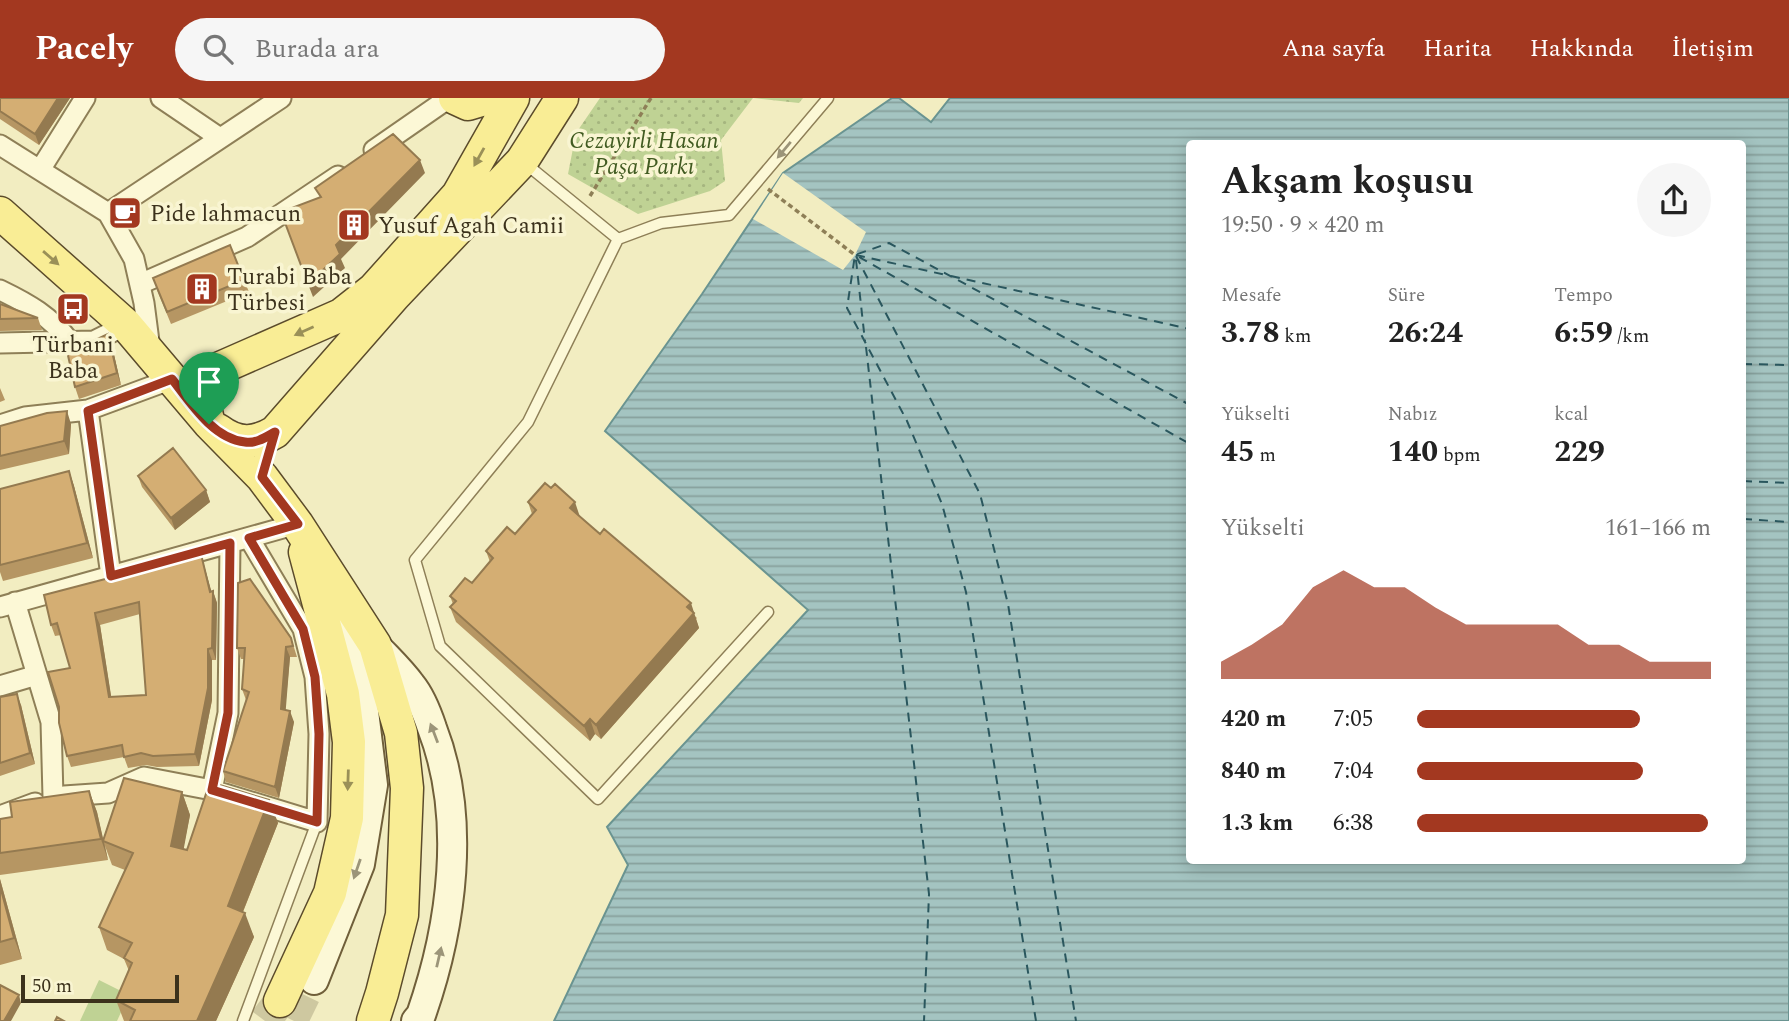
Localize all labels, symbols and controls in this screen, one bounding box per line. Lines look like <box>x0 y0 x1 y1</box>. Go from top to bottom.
search box <box>175 18 665 81</box>
text: Pacely <box>35 24 133 74</box>
text: Burada ara <box>255 29 379 69</box>
icon: search <box>199 30 237 68</box>
text: Ana sayfa <box>1282 31 1385 67</box>
text: Harita <box>1423 31 1492 67</box>
text: Hakkında <box>1530 31 1633 67</box>
text: İletişim <box>1671 31 1754 67</box>
park label: Cezayirli Hasan Paşa Parkı <box>569 124 719 185</box>
one-way arrow <box>776 141 792 159</box>
one-way arrow <box>473 148 485 167</box>
text: Akşam koşusu <box>1221 153 1474 211</box>
button: share <box>1637 163 1711 237</box>
cafe icon: Pide lahmacun <box>106 194 144 232</box>
place label: Pide lahmacun <box>150 197 301 232</box>
building icon: Yusuf Agah Camii <box>335 206 373 244</box>
text: 19:50 · 9 × 420 m <box>1221 208 1385 243</box>
place label: Yusuf Agah Camii <box>378 209 564 244</box>
one-way arrow <box>43 250 60 265</box>
place label: Turabi Baba Türbesi <box>227 260 352 321</box>
building icon: Turabi Baba Türbesi <box>183 270 221 308</box>
text: Mesafe <box>1221 281 1281 310</box>
text: Süre <box>1388 281 1425 310</box>
text: Tempo <box>1554 281 1613 310</box>
bus stop icon: Türbani Baba <box>54 290 92 328</box>
text: 3.78 <box>1221 310 1280 356</box>
text: 26:24 <box>1388 310 1463 356</box>
text: 6:59 <box>1554 310 1613 356</box>
text: km <box>1280 322 1311 351</box>
text: /km <box>1613 322 1649 351</box>
one-way arrow <box>293 326 314 337</box>
place label: Türbani Baba <box>32 328 114 389</box>
pin <box>179 352 239 424</box>
icon: arrive <box>190 363 228 401</box>
text: Yükselti <box>1221 400 1290 429</box>
text: Nabız <box>1388 400 1438 429</box>
text: kcal <box>1554 400 1588 429</box>
text: 45 <box>1221 429 1255 475</box>
text: 140 <box>1388 429 1438 475</box>
text: 229 <box>1554 429 1605 475</box>
text: m <box>1255 441 1276 470</box>
text: bpm <box>1438 441 1481 470</box>
text: Yükselti <box>1221 511 1305 546</box>
text: 161–166 m <box>1605 511 1711 546</box>
text: 420 m <box>1221 702 1286 737</box>
text: 7:05 <box>1333 702 1373 737</box>
one-way arrow <box>429 722 440 743</box>
text: 840 m <box>1221 754 1286 789</box>
text: 7:04 <box>1333 754 1373 789</box>
one-way arrow <box>343 769 354 791</box>
text: 1.3 km <box>1221 806 1293 841</box>
text: 6:38 <box>1333 806 1373 841</box>
one-way arrow <box>351 859 362 880</box>
one-way arrow <box>433 946 444 968</box>
scale bar <box>21 972 178 1004</box>
text: 50 m <box>32 972 72 1001</box>

